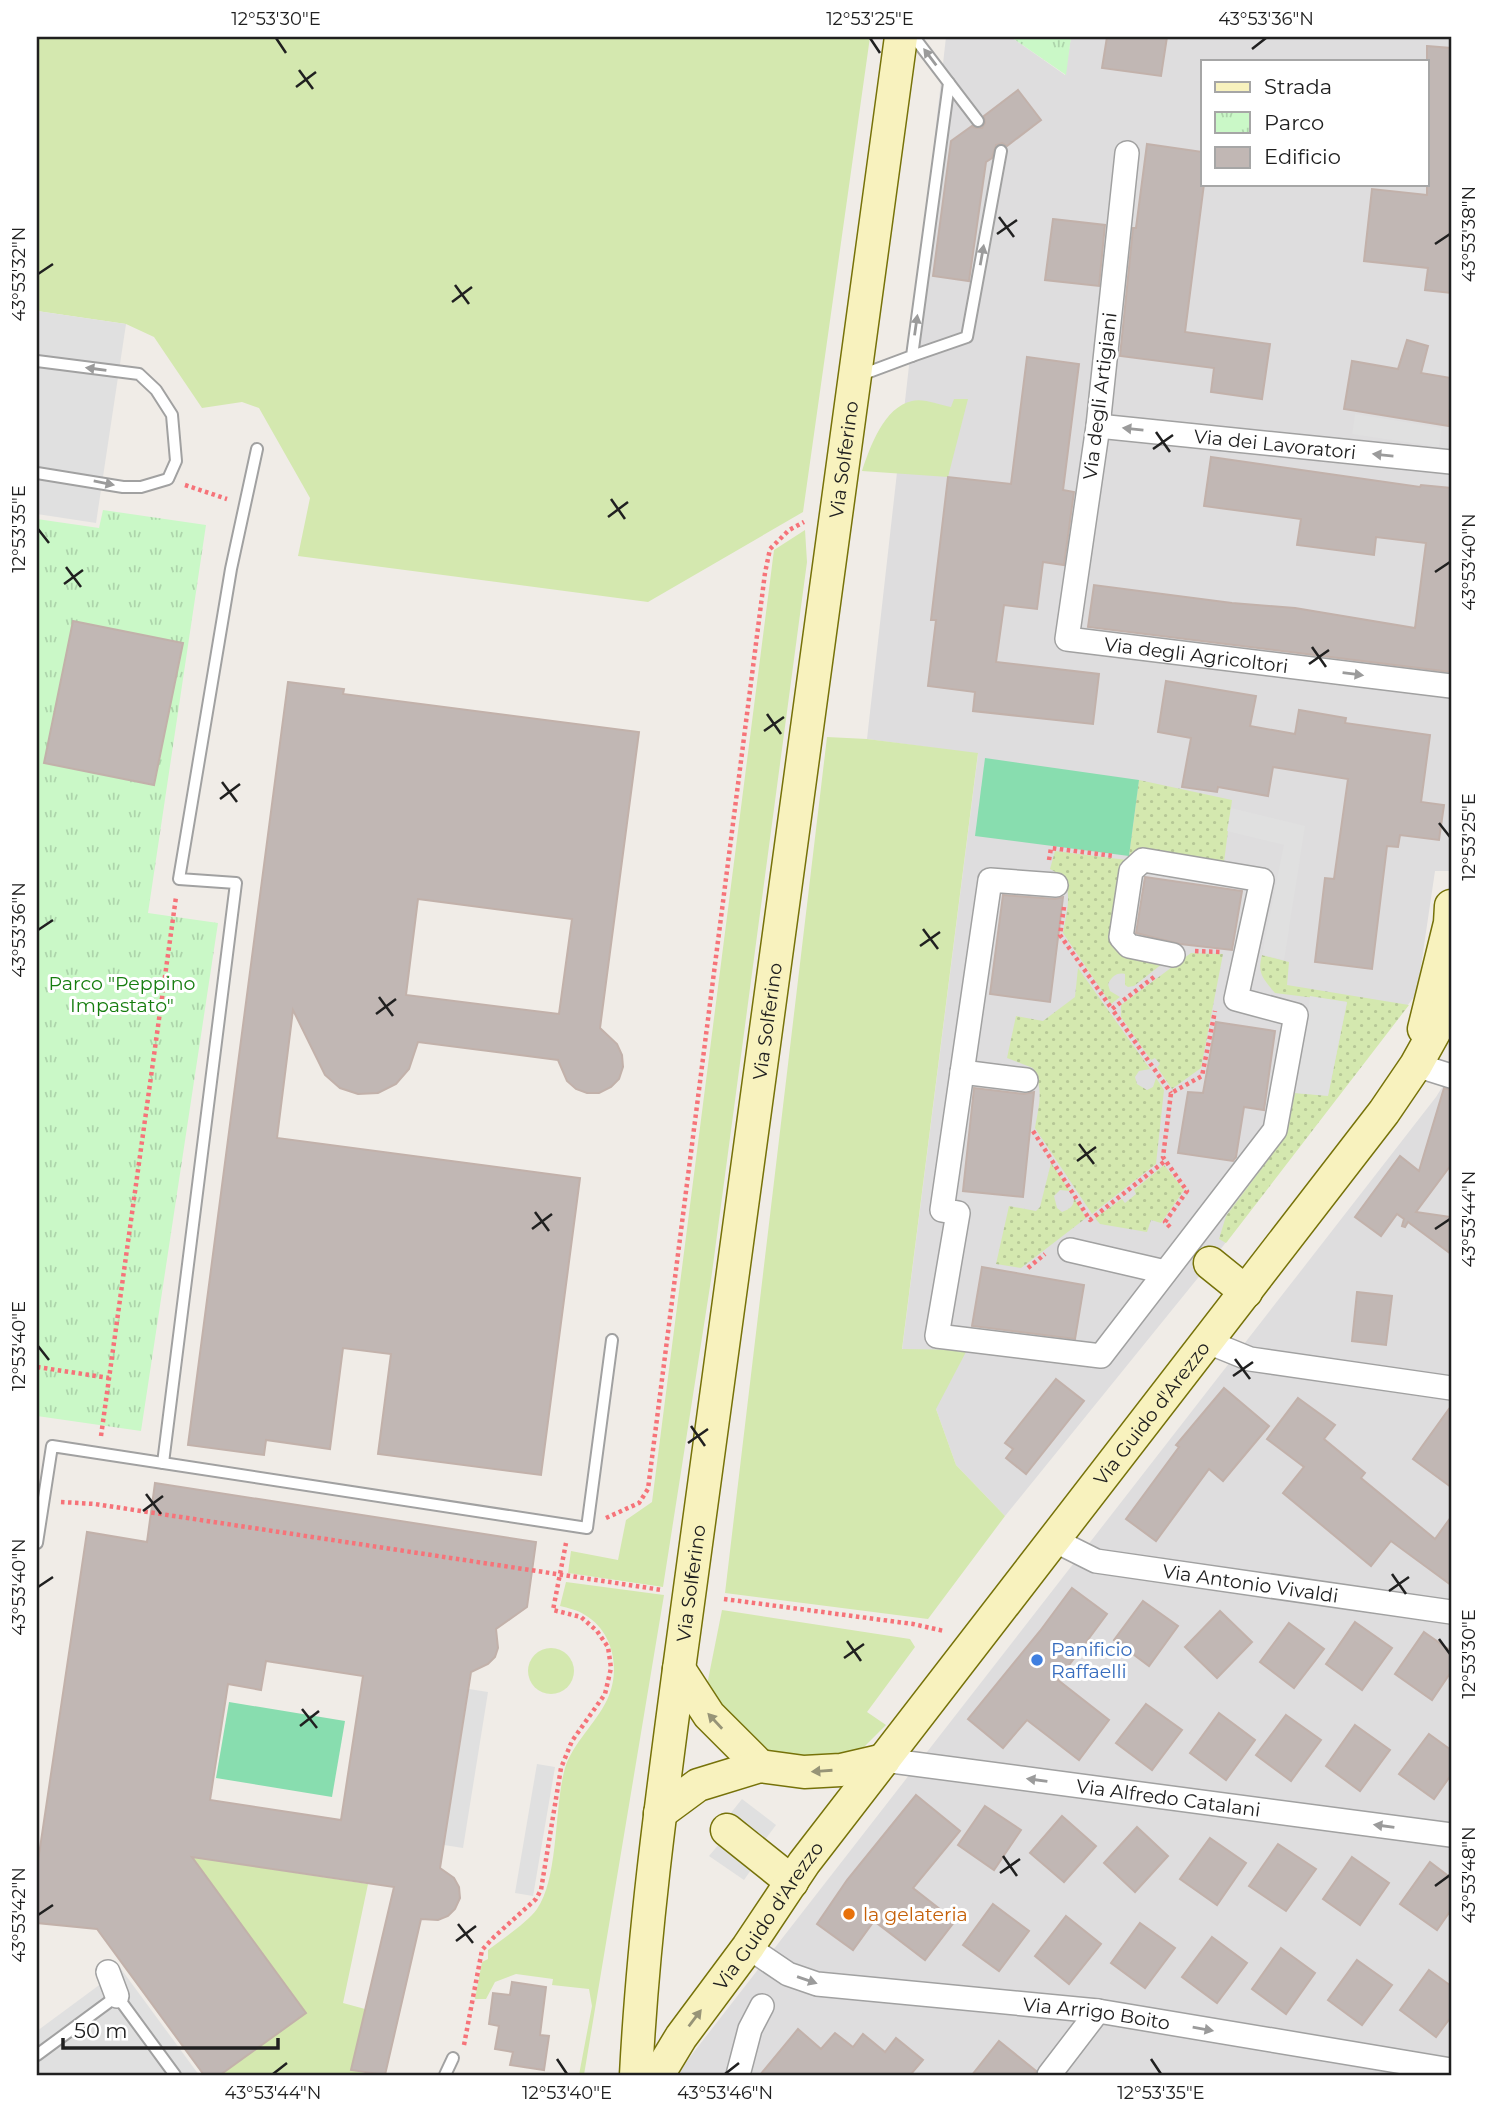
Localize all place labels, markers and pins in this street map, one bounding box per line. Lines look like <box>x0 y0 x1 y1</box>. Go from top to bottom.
place label: Panificio Raffaelli <box>1051 1638 1133 1683</box>
marker: Panificio Raffaelli <box>1029 1652 1045 1668</box>
place label: la gelateria <box>863 1903 968 1926</box>
marker: la gelateria <box>841 1906 857 1922</box>

